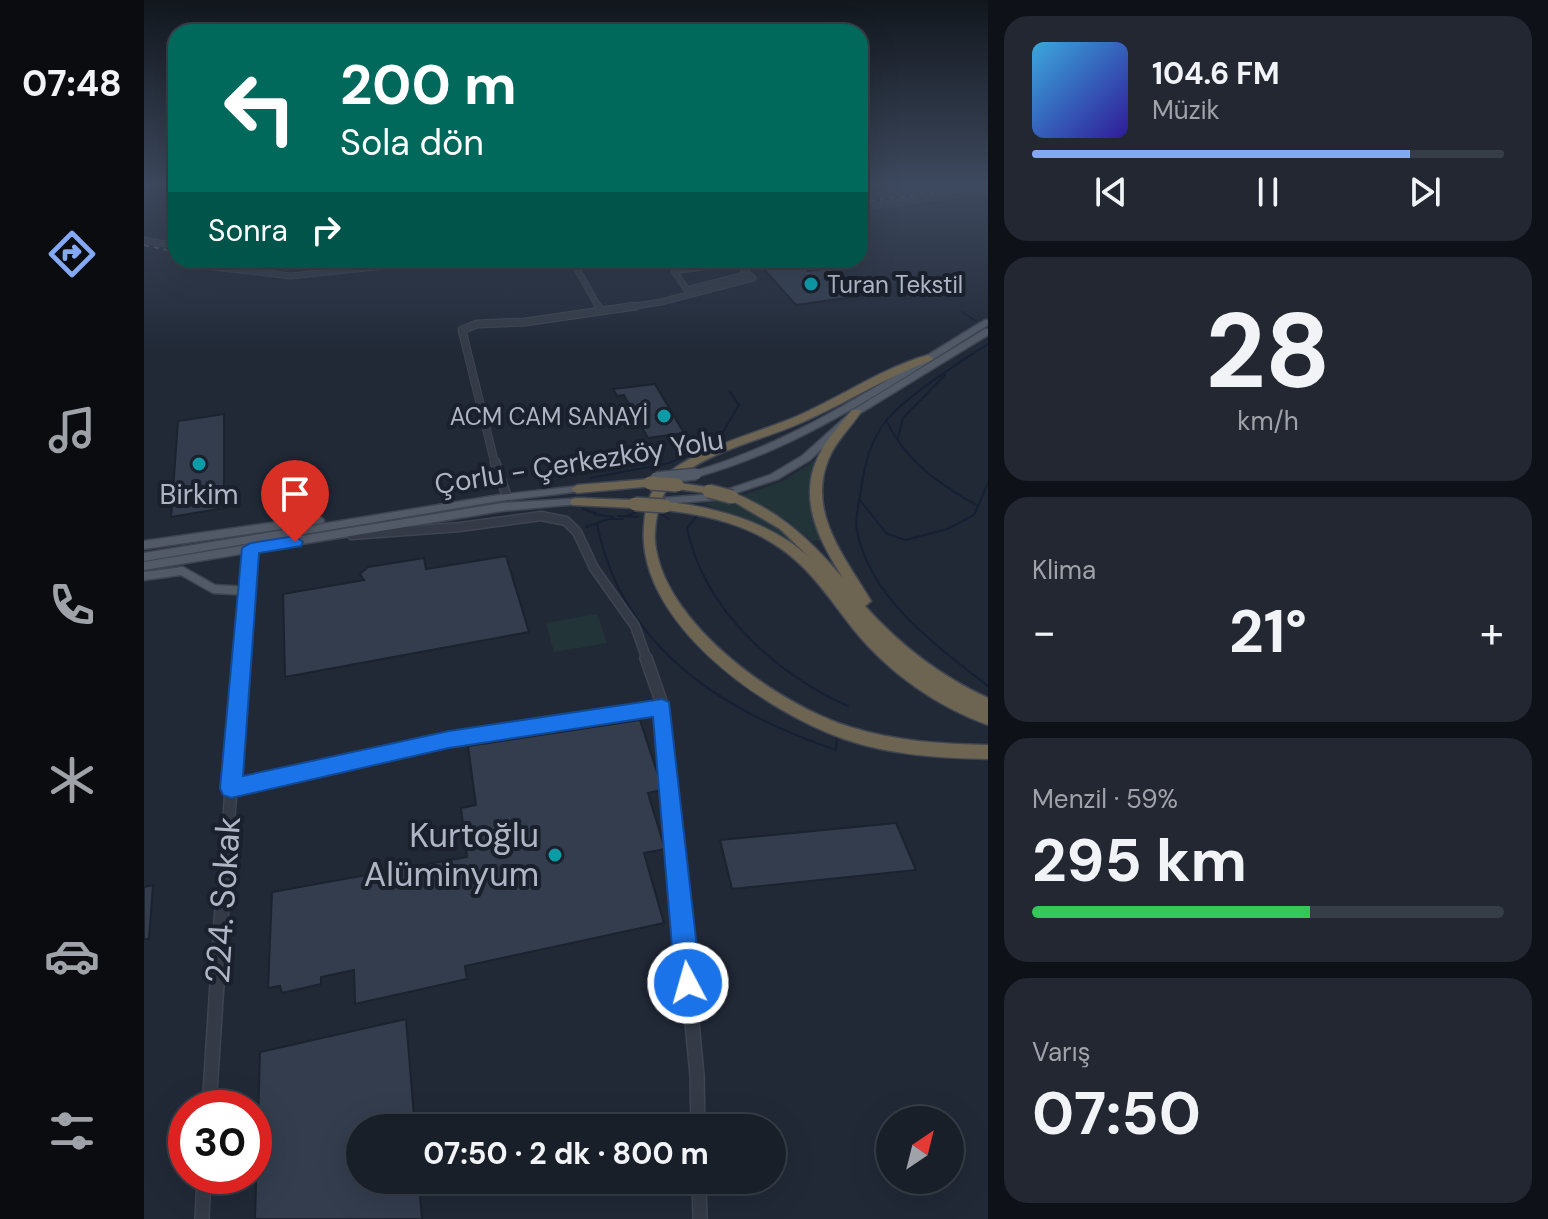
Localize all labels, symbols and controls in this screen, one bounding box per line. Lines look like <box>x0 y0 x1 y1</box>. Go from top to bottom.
text: 200 m <box>340 48 517 121</box>
text: 104.6 FM <box>1152 54 1280 93</box>
icon: left <box>208 56 312 160</box>
text: 07:48 <box>22 60 122 107</box>
text: Müzik <box>1152 93 1220 127</box>
text: Sola dön <box>340 119 484 166</box>
icon: previous <box>1089 170 1133 214</box>
icon: pause <box>1246 170 1290 214</box>
icon: next <box>1403 170 1447 214</box>
icon: right <box>304 208 348 252</box>
text: Sonra <box>208 211 288 250</box>
icon: directions <box>44 226 100 282</box>
place label: Turan Tekstil <box>827 269 963 300</box>
marker: Turan Tekstil <box>802 275 820 293</box>
text: 28 <box>1205 284 1331 419</box>
place label: ACM CAM SANAYİ <box>450 401 648 432</box>
icon: music <box>44 402 100 458</box>
text: km/h <box>1237 404 1299 438</box>
marker: ACM CAM SANAYİ <box>655 407 673 425</box>
street label: Çorlu - Çerkezköy Yolu <box>432 421 726 503</box>
marker: Birkim <box>190 455 208 473</box>
pin <box>261 460 329 542</box>
icon: arrive <box>273 472 317 516</box>
place label: Birkim <box>160 476 238 513</box>
text: Klima <box>1032 553 1096 587</box>
icon: phone <box>44 577 100 633</box>
text: 21° <box>1229 592 1307 671</box>
text: − <box>1032 603 1056 661</box>
text: + <box>1480 603 1504 661</box>
icon: climate <box>44 752 100 808</box>
text: Menzil · 59% <box>1032 782 1178 816</box>
place label: Kurtoğlu Alüminyum <box>364 813 539 897</box>
street label: 224. Sokak <box>195 815 251 985</box>
text: 295 km <box>1032 821 1247 900</box>
marker: Kurtoğlu Alüminyum <box>546 846 564 864</box>
icon: car <box>44 928 100 984</box>
position arrow <box>646 941 730 1025</box>
text: Varış <box>1032 1035 1091 1069</box>
text: 07:50 <box>1032 1074 1201 1153</box>
speed limit sign: 30 <box>168 1090 272 1194</box>
icon: filters <box>44 1103 100 1159</box>
north arrow <box>876 1106 964 1194</box>
map controls <box>876 1106 964 1194</box>
text: 07:50 · 2 dk · 800 m <box>423 1134 709 1173</box>

